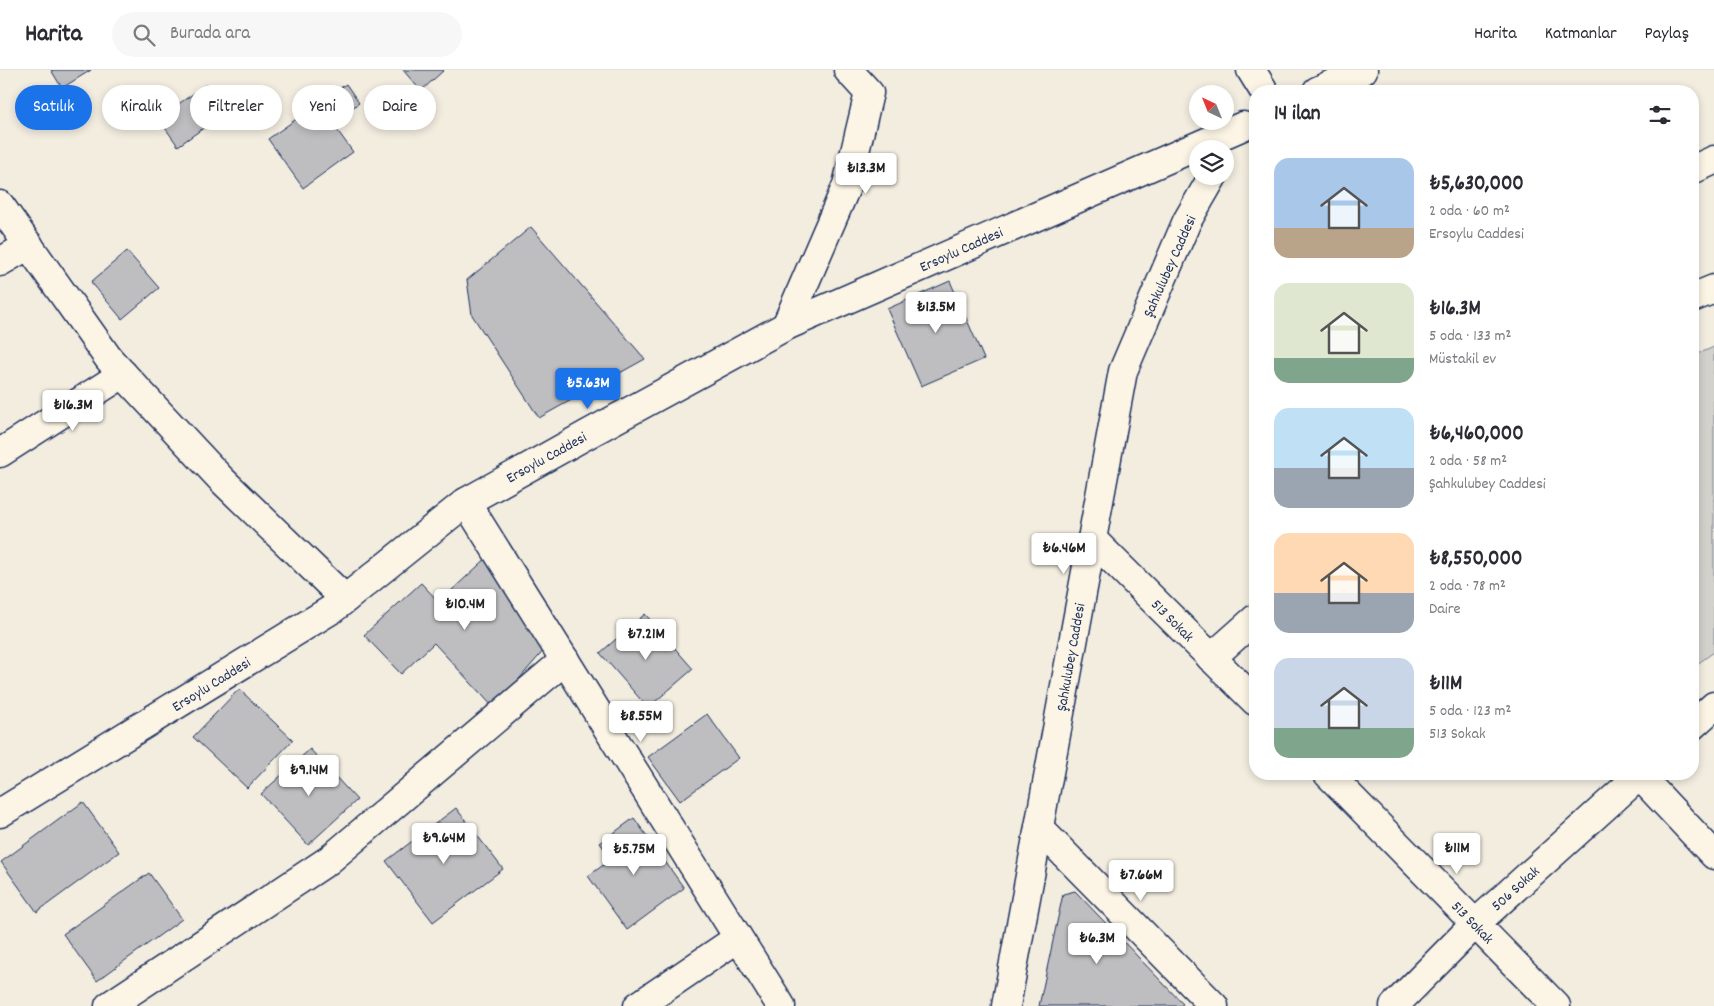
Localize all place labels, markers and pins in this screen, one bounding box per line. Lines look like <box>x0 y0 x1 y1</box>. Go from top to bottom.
pin: ₺13.3M <box>825 152 907 195</box>
pin: ₺13.5M <box>895 292 977 334</box>
pin: ₺5.63M <box>547 368 629 410</box>
pin: ₺16.3M <box>32 390 114 432</box>
pin: ₺6.46M <box>1023 532 1105 575</box>
pin: ₺10.4M <box>424 588 506 631</box>
pin: ₺7.21M <box>605 618 687 661</box>
pin: ₺8.55M <box>600 700 682 743</box>
pin: ₺9.14M <box>268 754 350 797</box>
pin: ₺9.64M <box>403 822 485 865</box>
pin: ₺11M <box>1427 832 1487 875</box>
pin: ₺5.75M <box>593 834 675 876</box>
pin: ₺7.66M <box>1100 860 1182 902</box>
pin: ₺6.3M <box>1062 922 1132 965</box>

